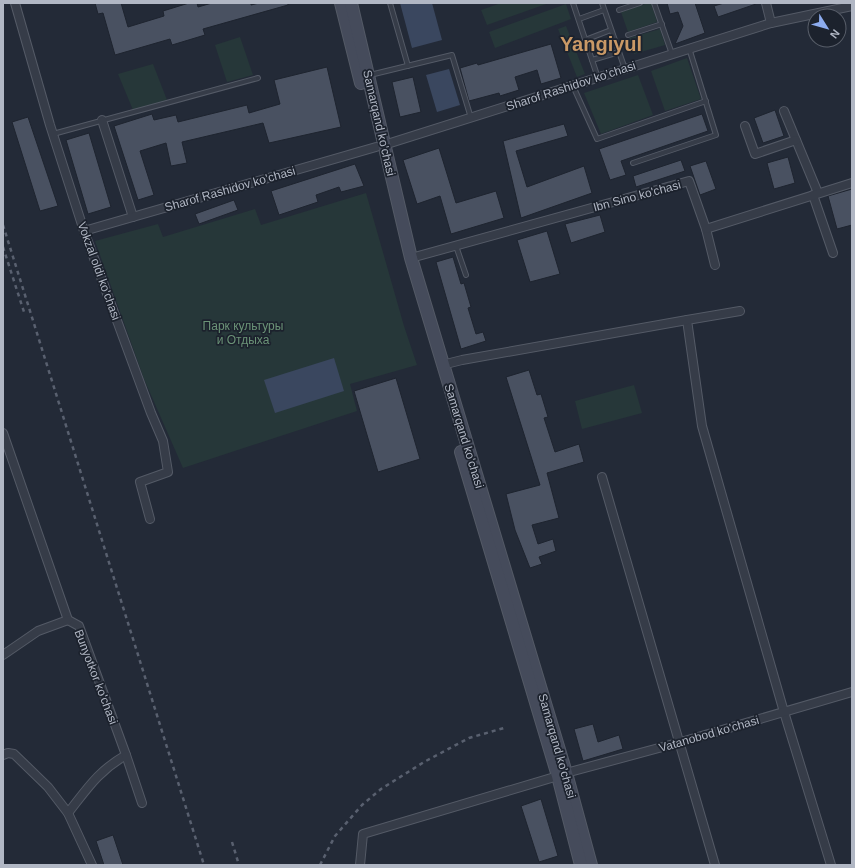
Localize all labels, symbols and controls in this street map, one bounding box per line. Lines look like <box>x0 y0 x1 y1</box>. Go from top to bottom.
north arrow <box>807 8 847 48</box>
text: N <box>828 27 842 41</box>
district label: Yangiyul <box>560 33 642 55</box>
street label: Sharof Rashidov ko’chasi <box>504 58 638 114</box>
street label: Samarqand ko'chasi <box>360 69 398 177</box>
street label: Sharof Rashidov ko’chasi <box>163 164 297 214</box>
street label: Ibn Sino ko'chasi <box>592 178 682 214</box>
street label: Vokzal oldi ko'chasi <box>75 220 123 322</box>
park label: Парк культуры и Отдыха <box>203 319 283 347</box>
street label: Samarqand ko'chasi <box>441 382 487 490</box>
street label: Bunyotkor ko'chasi <box>71 628 121 726</box>
street label: Samarqand ko'chasi <box>535 692 579 800</box>
street label: Vatanobod ko'chasi <box>657 713 761 755</box>

